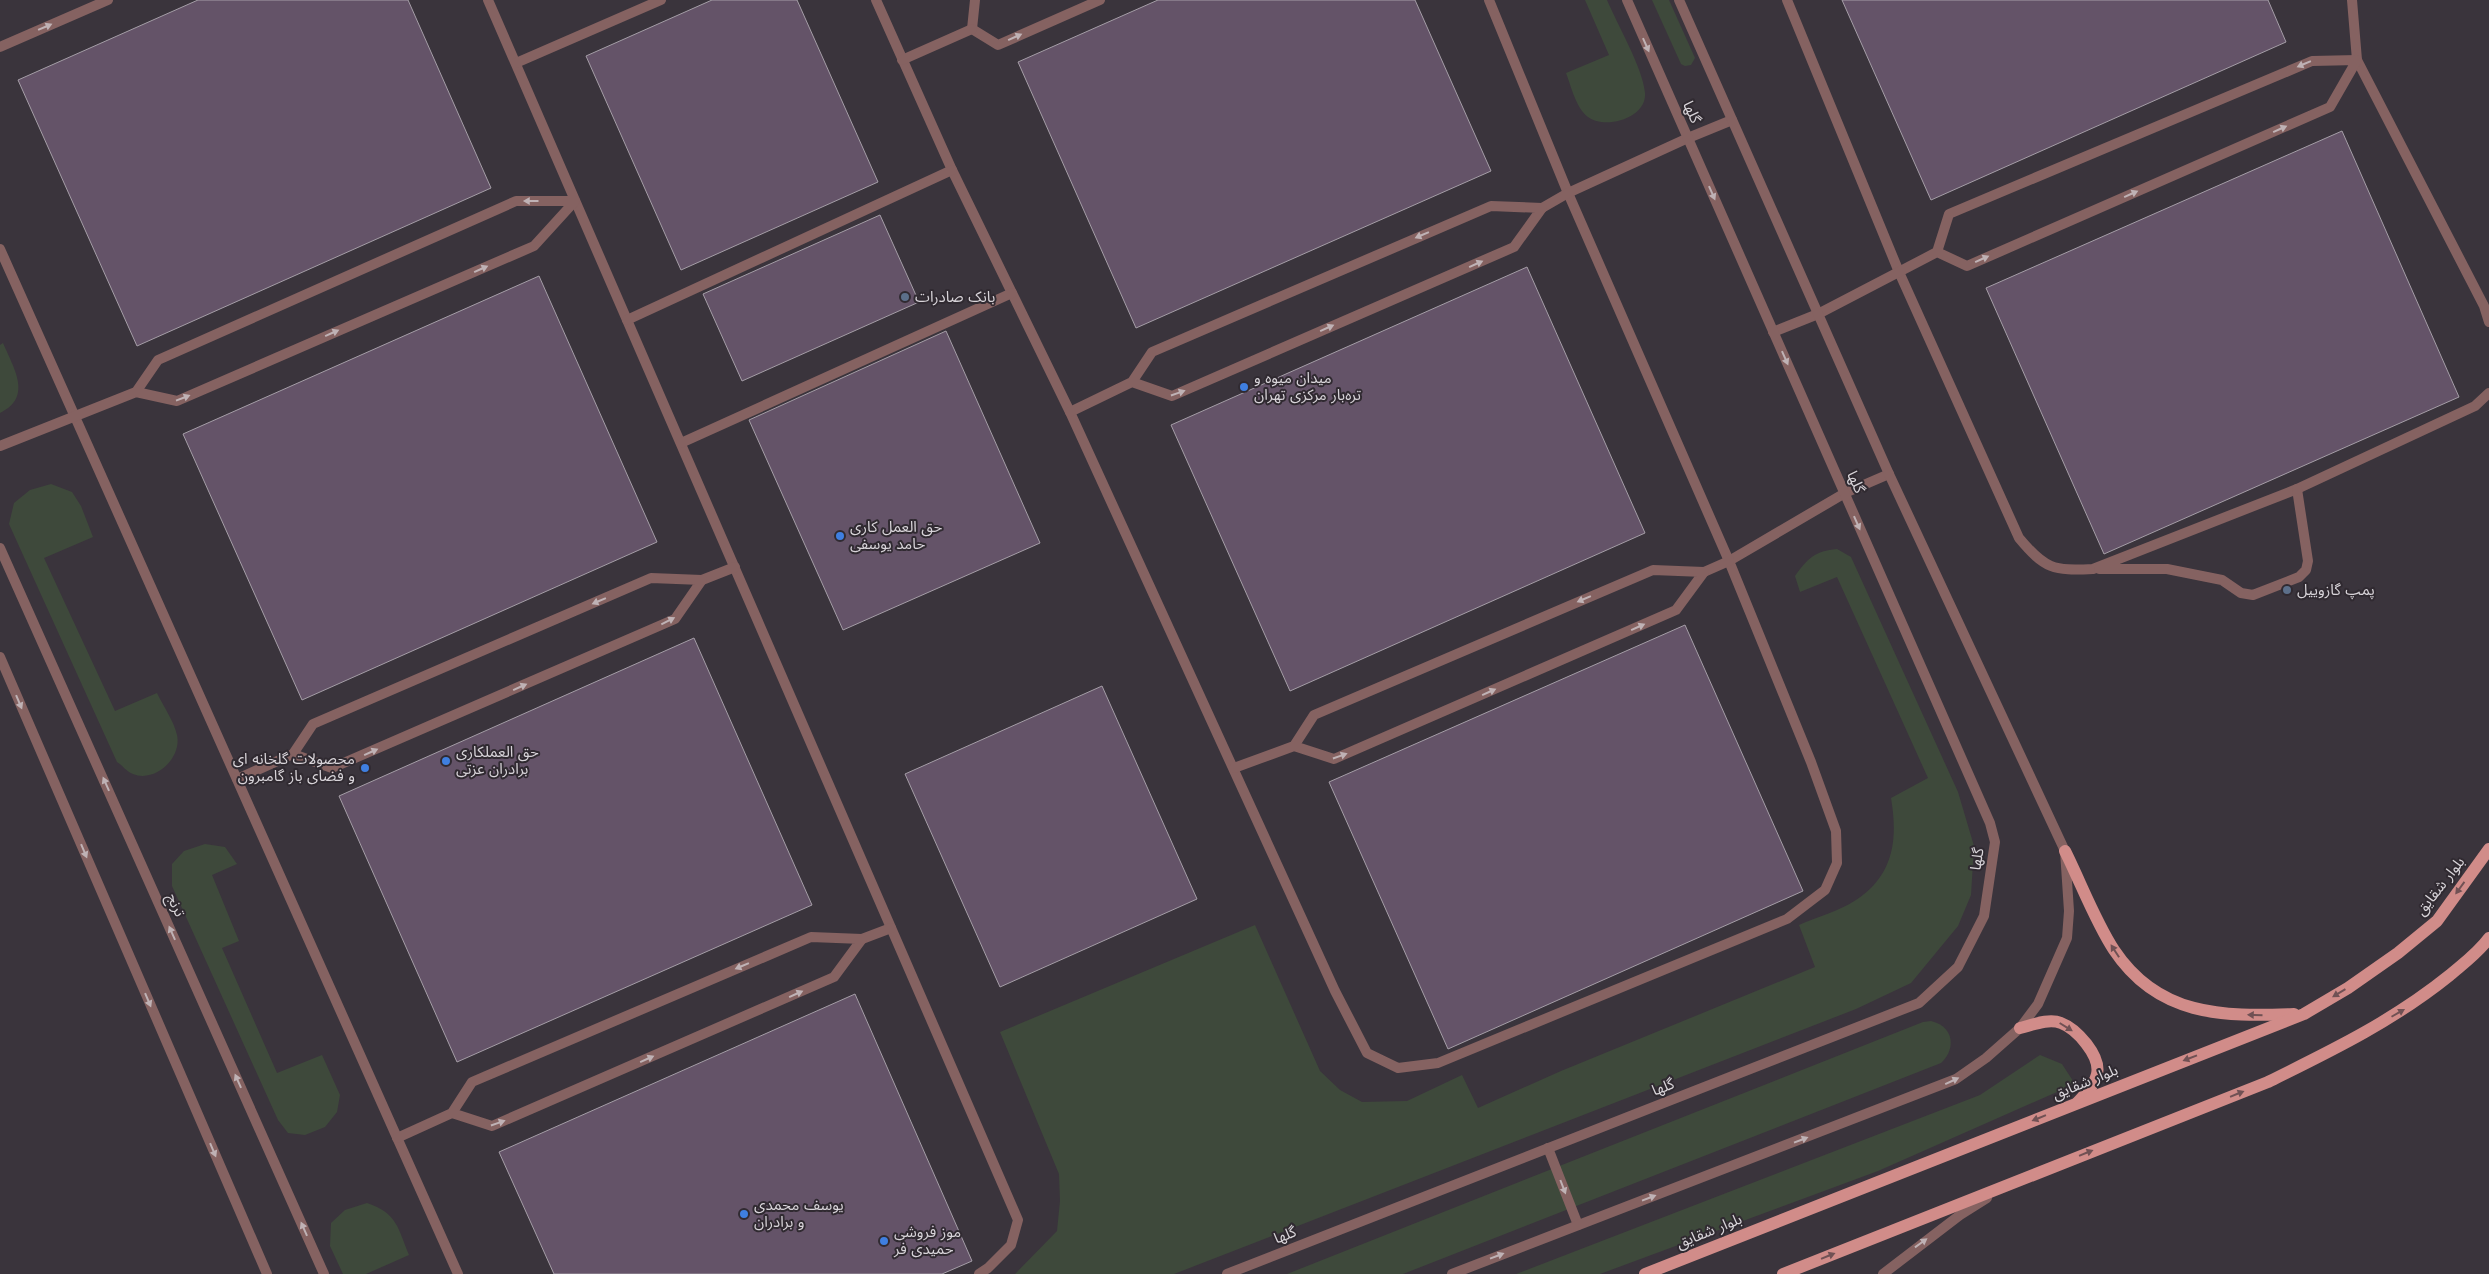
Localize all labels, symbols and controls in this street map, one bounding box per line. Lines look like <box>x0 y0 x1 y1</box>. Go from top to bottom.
one-way arrow <box>38 23 52 31</box>
one-way arrow <box>1008 33 1022 41</box>
one-way arrow <box>1643 38 1651 52</box>
one-way arrow <box>2296 60 2311 68</box>
street label: گلها <box>1677 97 1707 128</box>
one-way arrow <box>2273 125 2287 133</box>
one-way arrow <box>1708 186 1716 200</box>
one-way arrow <box>2124 190 2138 198</box>
one-way arrow <box>523 197 539 205</box>
one-way arrow <box>1415 232 1429 240</box>
one-way arrow <box>1975 255 1989 263</box>
one-way arrow <box>1469 259 1483 267</box>
one-way arrow <box>474 264 488 272</box>
place label: بانک صادرات <box>915 286 995 308</box>
marker: بانک صادرات <box>899 291 911 303</box>
one-way arrow <box>1320 324 1334 332</box>
one-way arrow <box>325 329 339 337</box>
one-way arrow <box>1781 351 1789 365</box>
place label: میدان میوه و تره‌بار مرکزی تهران <box>1254 367 1361 406</box>
marker: میدان میوه و تره‌بار مرکزی تهران <box>1238 381 1250 393</box>
one-way arrow <box>1171 388 1186 396</box>
one-way arrow <box>176 394 191 402</box>
street label: گلها <box>1841 467 1871 498</box>
place label: حق العمل کاری حامد یوسفی <box>850 516 942 555</box>
one-way arrow <box>1854 516 1862 530</box>
marker: حق العمل کاری حامد یوسفی <box>834 530 846 542</box>
place label: پمپ گازوییل <box>2297 579 2375 601</box>
marker: پمپ گازوییل <box>2281 584 2293 596</box>
one-way arrow <box>1577 596 1591 604</box>
one-way arrow <box>592 598 606 606</box>
one-way arrow <box>661 617 676 625</box>
one-way arrow <box>1631 623 1645 631</box>
one-way arrow <box>513 682 527 690</box>
one-way arrow <box>1482 687 1496 695</box>
one-way arrow <box>16 695 24 709</box>
place label: حق العملکاری برادران عزتی <box>456 741 539 780</box>
one-way arrow <box>364 747 378 755</box>
place label: محصولات گلخانه ای و فضای باز گامبرون <box>233 748 355 787</box>
one-way arrow <box>1333 752 1348 760</box>
marker: حق العملکاری برادران عزتی <box>440 755 452 767</box>
marker: محصولات گلخانه ای و فضای باز گامبرون <box>359 762 371 774</box>
one-way arrow <box>101 777 109 791</box>
one-way arrow <box>80 844 88 858</box>
street label: گلها <box>1964 845 1990 872</box>
street label: بلوار شقایق <box>2410 852 2470 920</box>
one-way arrow <box>2456 882 2466 895</box>
street label: ترنج <box>160 890 191 921</box>
one-way arrow <box>167 926 175 940</box>
one-way arrow <box>2110 944 2119 957</box>
one-way arrow <box>735 963 749 971</box>
one-way arrow <box>789 989 803 997</box>
one-way arrow <box>2332 989 2345 998</box>
one-way arrow <box>145 993 153 1007</box>
one-way arrow <box>2391 1009 2404 1018</box>
one-way arrow <box>2247 1011 2263 1019</box>
one-way arrow <box>2060 1023 2073 1032</box>
one-way arrow <box>640 1054 654 1062</box>
one-way arrow <box>2183 1055 2197 1063</box>
street label: بلوار شقایق <box>2049 1059 2121 1105</box>
street label: گلها <box>1648 1072 1678 1101</box>
one-way arrow <box>234 1074 242 1088</box>
one-way arrow <box>1945 1076 1959 1084</box>
one-way arrow <box>2230 1089 2244 1097</box>
one-way arrow <box>2031 1114 2046 1122</box>
one-way arrow <box>491 1119 506 1127</box>
one-way arrow <box>1794 1136 1809 1144</box>
one-way arrow <box>209 1142 217 1157</box>
one-way arrow <box>2079 1149 2093 1157</box>
one-way arrow <box>1559 1180 1567 1195</box>
place label: یوسف محمدی و برادران <box>754 1194 844 1233</box>
one-way arrow <box>1642 1194 1657 1202</box>
marker: یوسف محمدی و برادران <box>738 1208 750 1220</box>
street label: بلوار شقایق <box>1673 1208 1745 1254</box>
street label: گلها <box>1270 1220 1300 1249</box>
place label: موز فروشی حمیدی فر <box>893 1221 961 1260</box>
one-way arrow <box>300 1222 308 1236</box>
marker: موز فروشی حمیدی فر <box>878 1235 890 1247</box>
one-way arrow <box>1914 1238 1927 1249</box>
one-way arrow <box>1490 1252 1504 1260</box>
one-way arrow <box>1821 1252 1836 1260</box>

